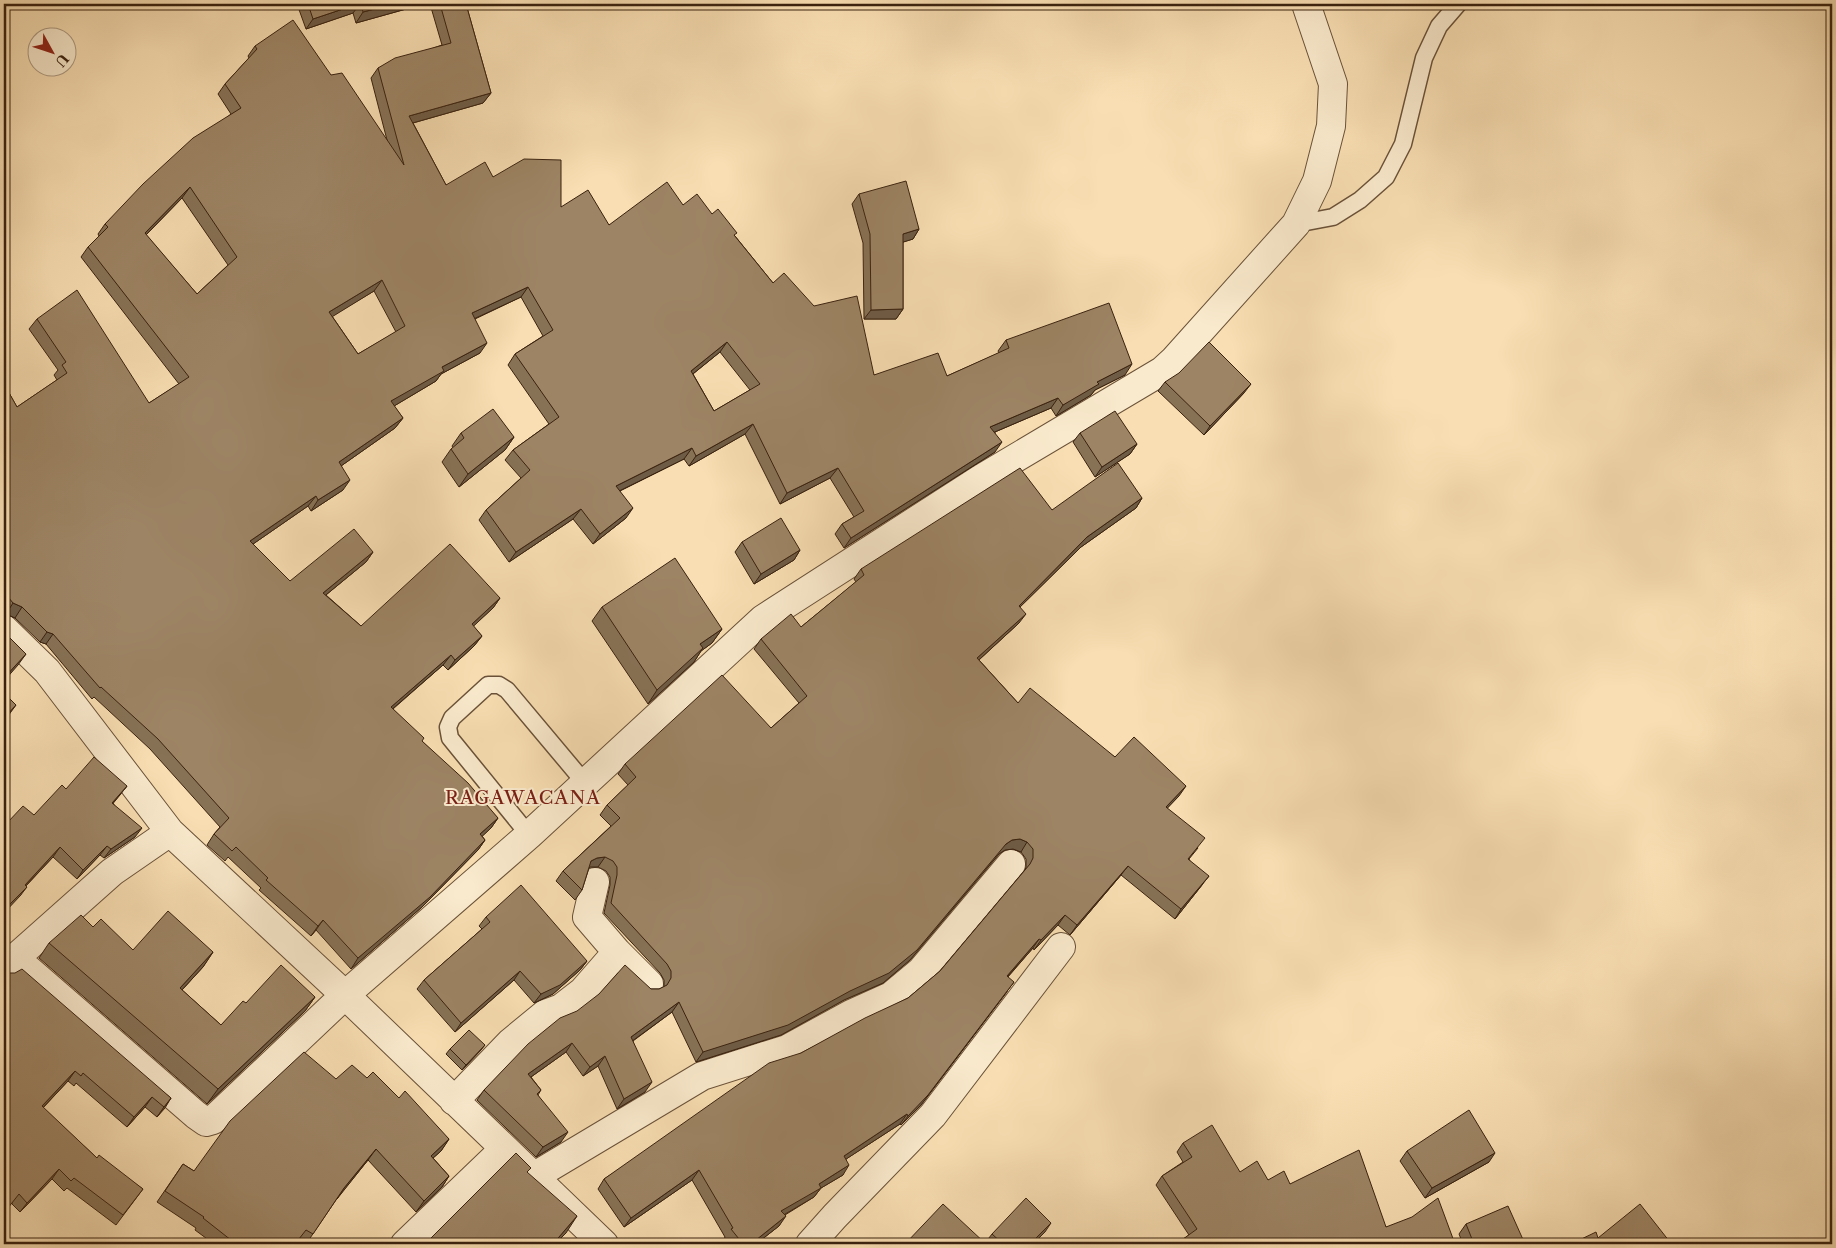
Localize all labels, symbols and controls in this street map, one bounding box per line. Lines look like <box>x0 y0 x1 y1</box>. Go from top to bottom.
north arrow <box>28 28 78 78</box>
text: U <box>51 50 73 71</box>
district label: RAGAWACANA <box>445 786 601 809</box>

